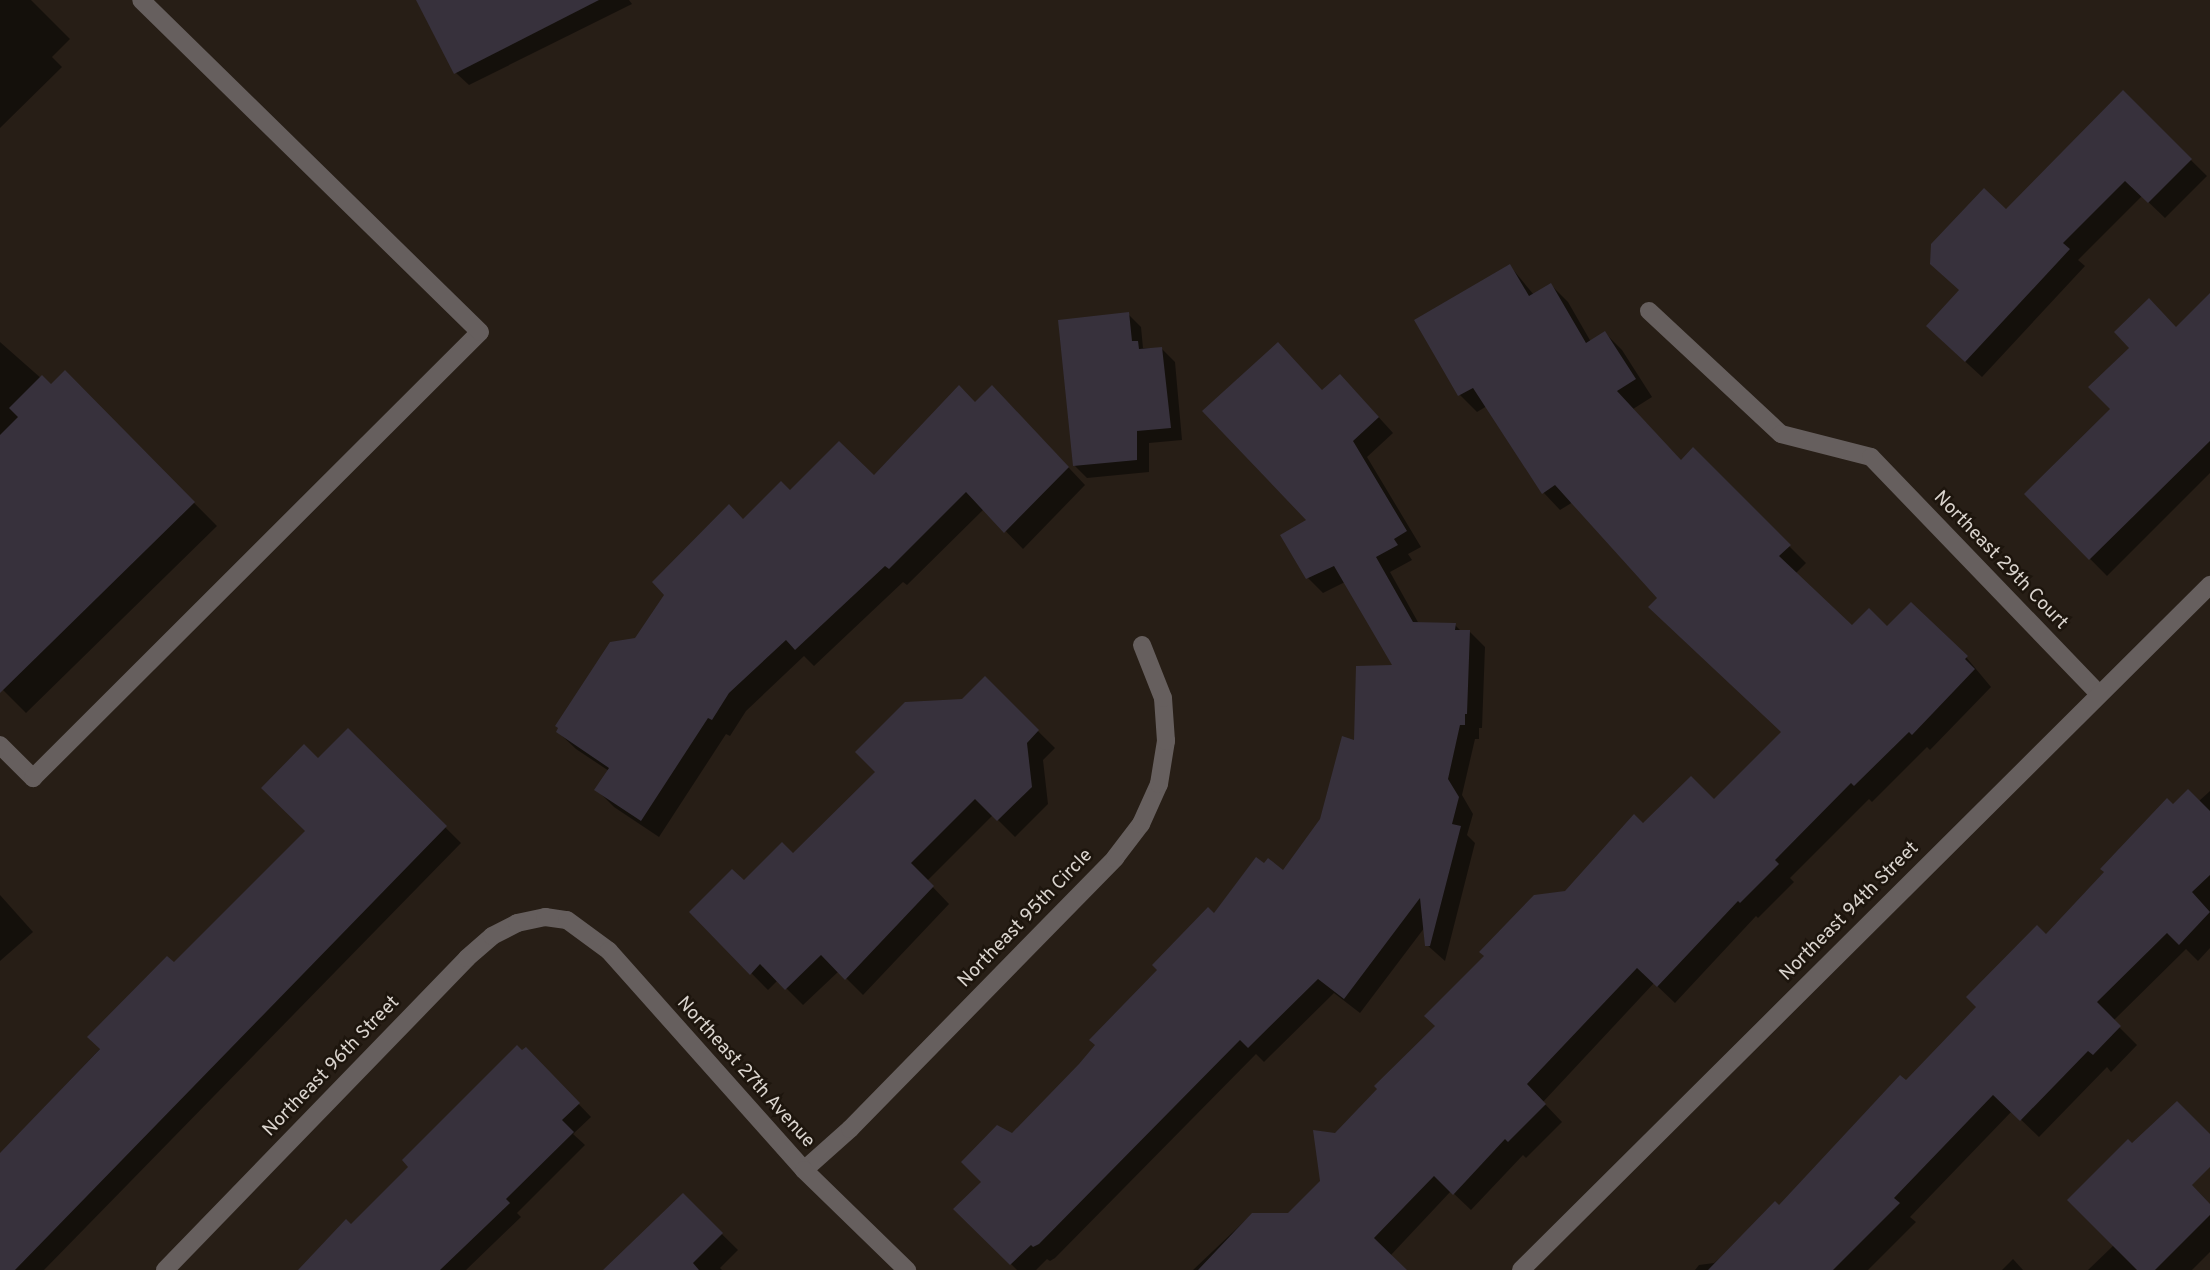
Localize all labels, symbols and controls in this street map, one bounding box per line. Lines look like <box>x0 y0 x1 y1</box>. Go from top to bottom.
street label: Northeast 29th Court <box>1928 487 2072 635</box>
street label: Northeast 94th Street <box>1776 838 1924 986</box>
street label: Northeast 95th Circle <box>954 845 1098 993</box>
street label: Northeast 96th Street <box>259 992 405 1142</box>
street label: Northeast 27th Avenue <box>671 992 819 1154</box>

